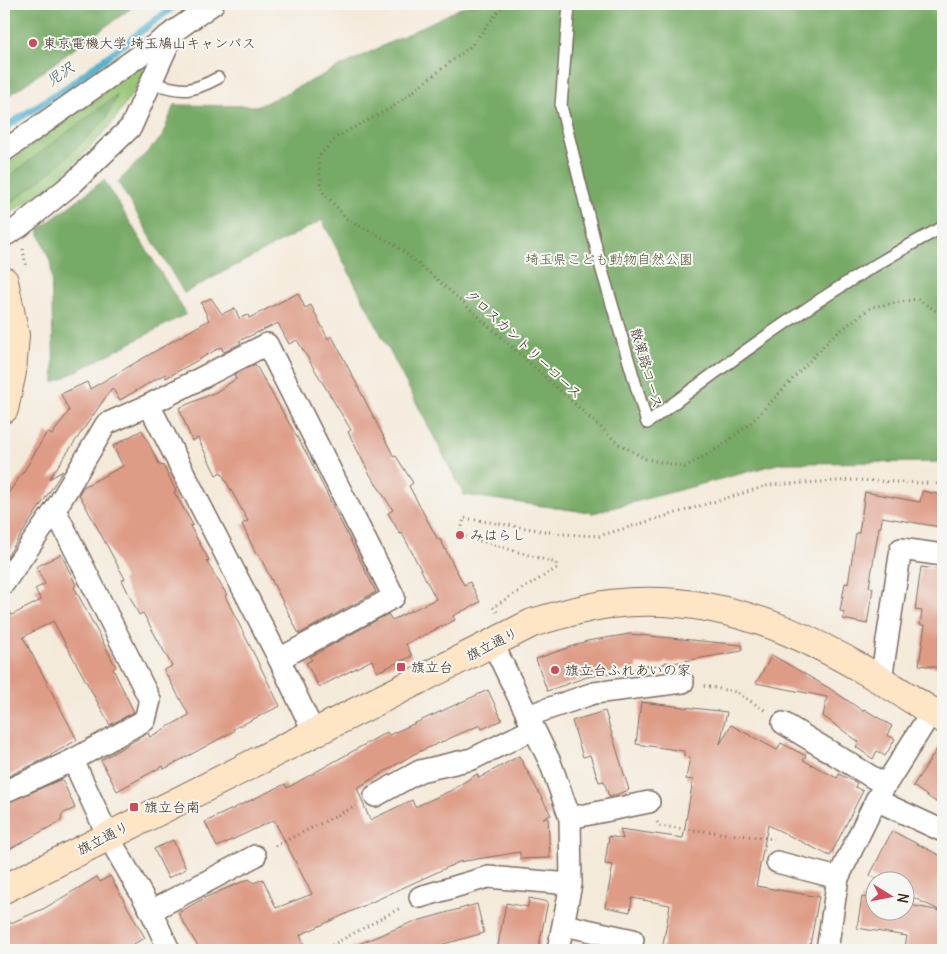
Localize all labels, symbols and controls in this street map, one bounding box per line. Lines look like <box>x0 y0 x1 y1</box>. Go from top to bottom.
place label: 東京電機大学 埼玉鳩山キャンパス <box>43 34 256 52</box>
marker: 東京電機大学 埼玉鳩山キャンパス <box>27 37 39 49</box>
water label: 児沢 <box>42 57 79 90</box>
park label: 埼玉県こども動物自然公園 <box>525 250 693 268</box>
street label: クロスカントリーコース <box>462 285 586 403</box>
street label: 散策路コース <box>627 326 667 410</box>
place label: みはらし <box>470 526 526 544</box>
marker: みはらし <box>454 529 466 541</box>
street label: 旗立通り <box>463 623 521 665</box>
place label: 旗立台 <box>411 658 453 676</box>
marker: 旗立台 <box>395 661 407 673</box>
place label: 旗立台ふれあいの家 <box>565 661 691 679</box>
marker: 旗立台ふれあいの家 <box>549 664 561 676</box>
place label: 旗立台南 <box>144 798 200 816</box>
marker: 旗立台南 <box>128 801 140 813</box>
street label: 旗立通り <box>74 817 132 859</box>
north arrow <box>864 872 914 922</box>
text: N <box>893 892 913 905</box>

